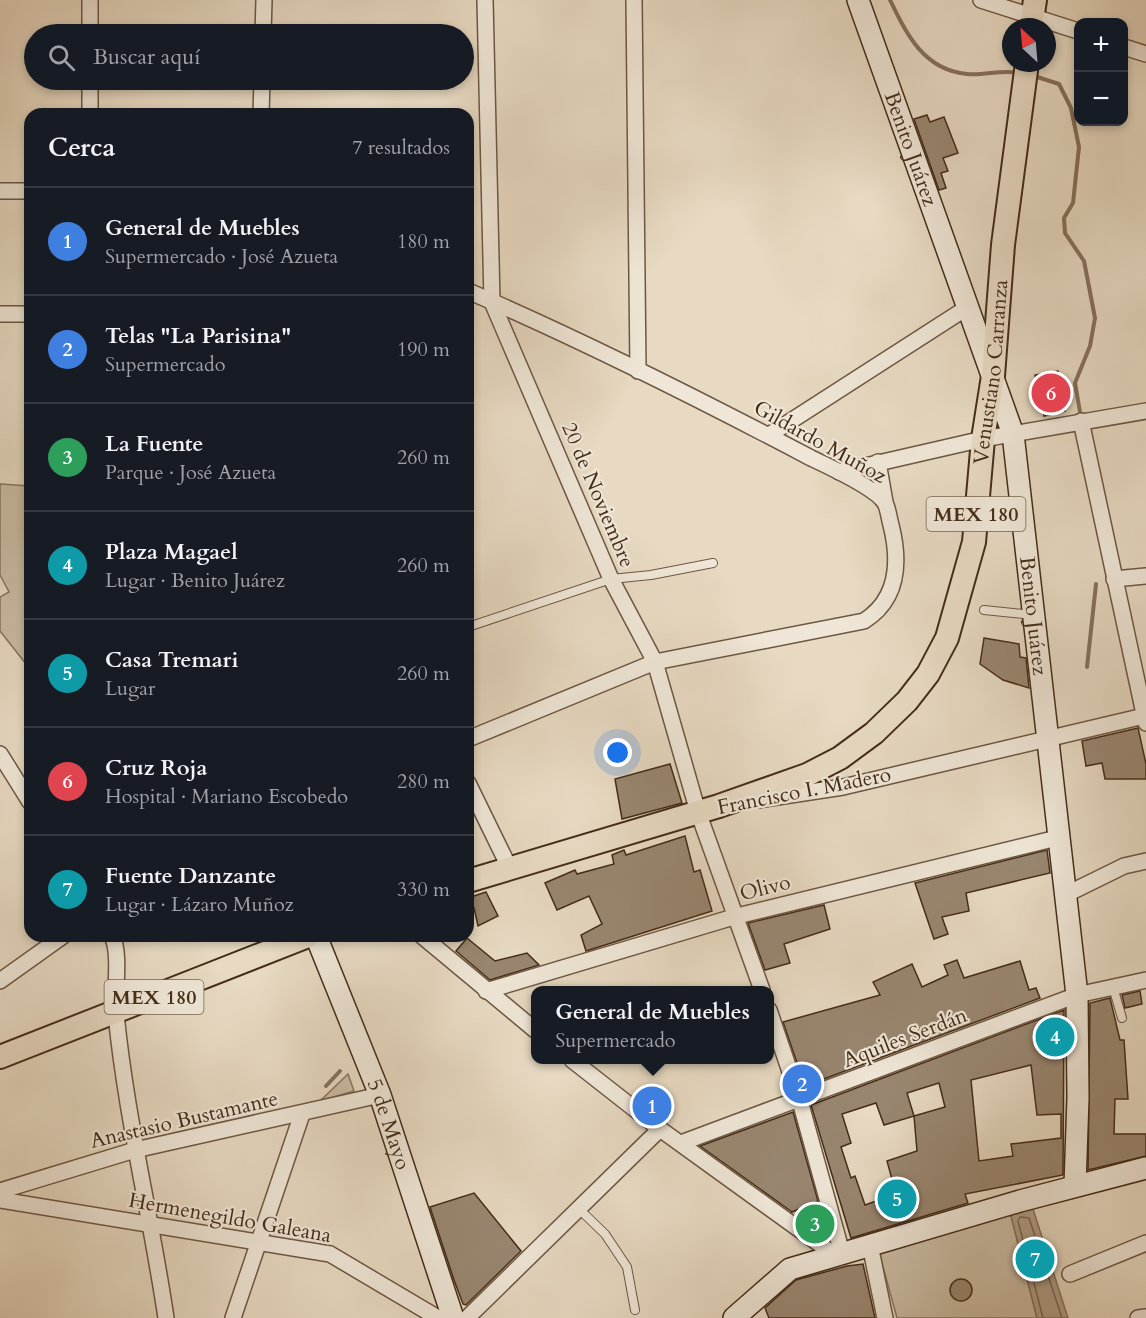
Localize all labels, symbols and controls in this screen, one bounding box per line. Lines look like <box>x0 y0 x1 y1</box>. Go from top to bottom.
north arrow <box>1002 18 1056 72</box>
map controls <box>1074 18 1128 126</box>
button: + <box>1074 18 1128 72</box>
search box <box>24 24 474 90</box>
icon: search <box>45 41 78 74</box>
text: Buscar aquí <box>93 42 200 72</box>
button: − <box>1074 72 1128 126</box>
street label: Benito Juárez <box>877 88 945 211</box>
text: Cerca <box>48 130 115 165</box>
text: 7 resultados <box>352 134 450 161</box>
text: General de Muebles <box>105 213 300 243</box>
text: 1 <box>62 228 73 255</box>
text: 180 m <box>397 228 450 255</box>
text: Supermercado · José Azueta <box>105 243 338 270</box>
street label: Venustiano Carranza <box>966 279 1015 466</box>
text: Telas "La Parisina" <box>105 321 291 351</box>
text: 2 <box>62 336 73 363</box>
text: 190 m <box>397 336 450 363</box>
text: Supermercado <box>105 351 226 378</box>
pin: 6 <box>1032 370 1070 416</box>
street label: Gildardo Muñoz <box>748 393 892 491</box>
street label: 20 de Noviembre <box>554 418 642 572</box>
text: La Fuente <box>105 429 203 459</box>
text: 3 <box>62 444 73 471</box>
text: 260 m <box>397 444 450 471</box>
text: Parque · José Azueta <box>105 459 276 486</box>
road number: MEX 180 <box>926 497 1026 531</box>
text: Plaza Magael <box>105 537 238 567</box>
text: 4 <box>62 552 73 579</box>
text: 260 m <box>397 552 450 579</box>
street label: Benito Juárez <box>1013 555 1055 678</box>
text: Lugar · Benito Juárez <box>105 567 285 594</box>
text: Casa Tremari <box>105 645 238 675</box>
text: 5 <box>62 660 73 687</box>
text: 260 m <box>397 660 450 687</box>
text: Lugar <box>105 675 155 702</box>
your location <box>603 738 632 767</box>
text: Cruz Roja <box>105 753 207 783</box>
street label: Francisco I. Madero <box>715 760 893 822</box>
text: 6 <box>62 768 73 795</box>
text: 280 m <box>397 768 450 795</box>
text: Hospital · Mariano Escobedo <box>105 783 348 810</box>
text: Fuente Danzante <box>105 861 276 891</box>
street label: Olivo <box>737 868 793 908</box>
text: 7 <box>62 876 73 903</box>
text: 330 m <box>397 876 450 903</box>
text: Lugar · Lázaro Muñoz <box>105 891 294 918</box>
road number: MEX 180 <box>104 980 204 1014</box>
popup <box>531 986 774 1064</box>
text: General de Muebles <box>555 997 750 1027</box>
street label: Aquiles Serdán <box>839 1001 971 1075</box>
pin: 4 <box>1036 1014 1074 1060</box>
text: Supermercado <box>555 1027 676 1054</box>
pin: 2 <box>782 1062 822 1106</box>
street label: 5 de Mayo <box>360 1074 418 1173</box>
street label: Anastasio Bustamante <box>87 1084 281 1156</box>
pin: 1 <box>632 1084 672 1128</box>
pin: 5 <box>878 1176 916 1222</box>
street label: Hermenegildo Galeana <box>126 1186 334 1250</box>
pin: 3 <box>796 1202 834 1246</box>
pin: 7 <box>1016 1236 1054 1282</box>

